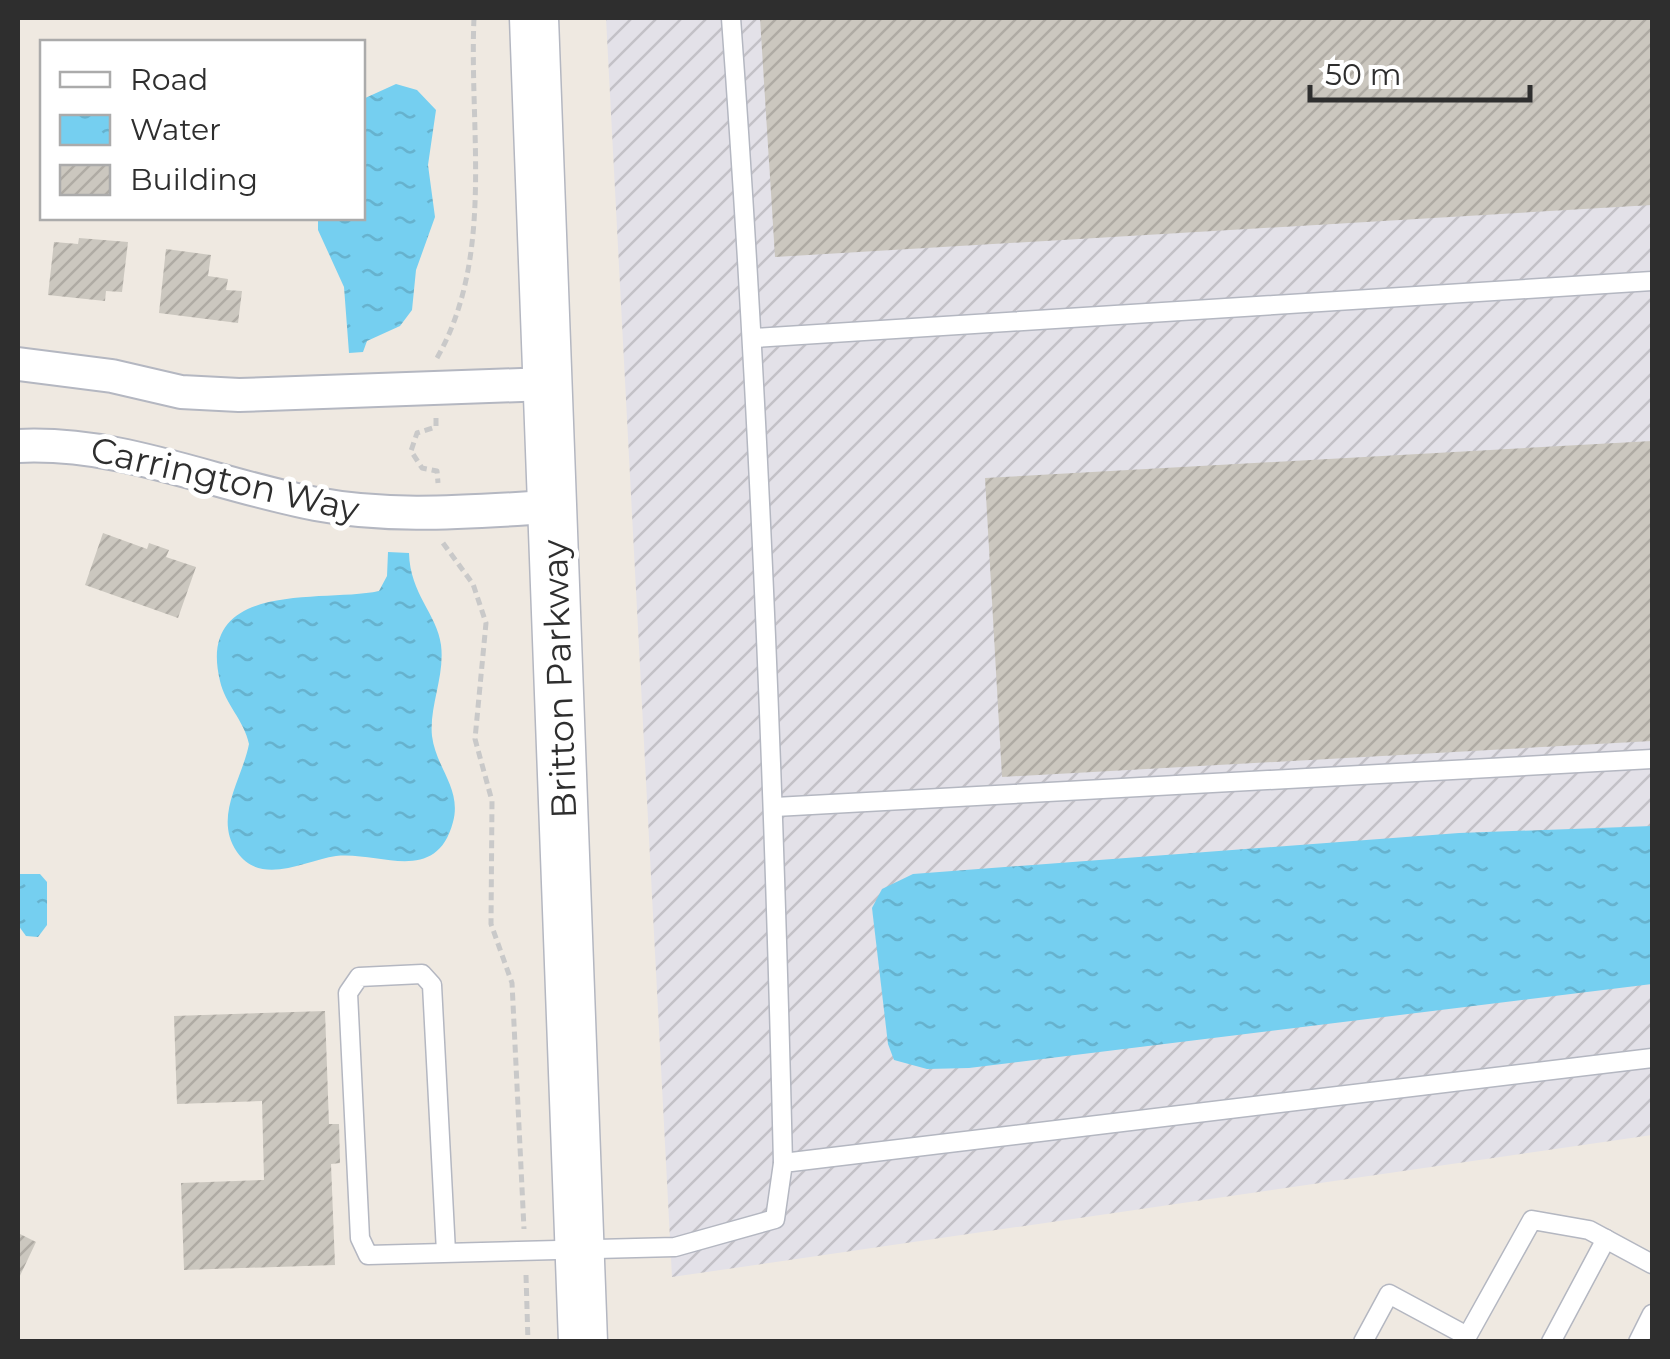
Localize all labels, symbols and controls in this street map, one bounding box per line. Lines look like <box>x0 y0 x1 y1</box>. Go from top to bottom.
legend <box>40 40 365 220</box>
scale bar <box>1310 40 1530 102</box>
text: 50 m <box>1325 56 1402 93</box>
text: Road <box>130 61 208 98</box>
text: Water <box>130 111 221 148</box>
text: Building <box>130 161 258 198</box>
street label: Carrington Way <box>87 427 363 531</box>
street label: Britton Parkway <box>533 539 585 819</box>

